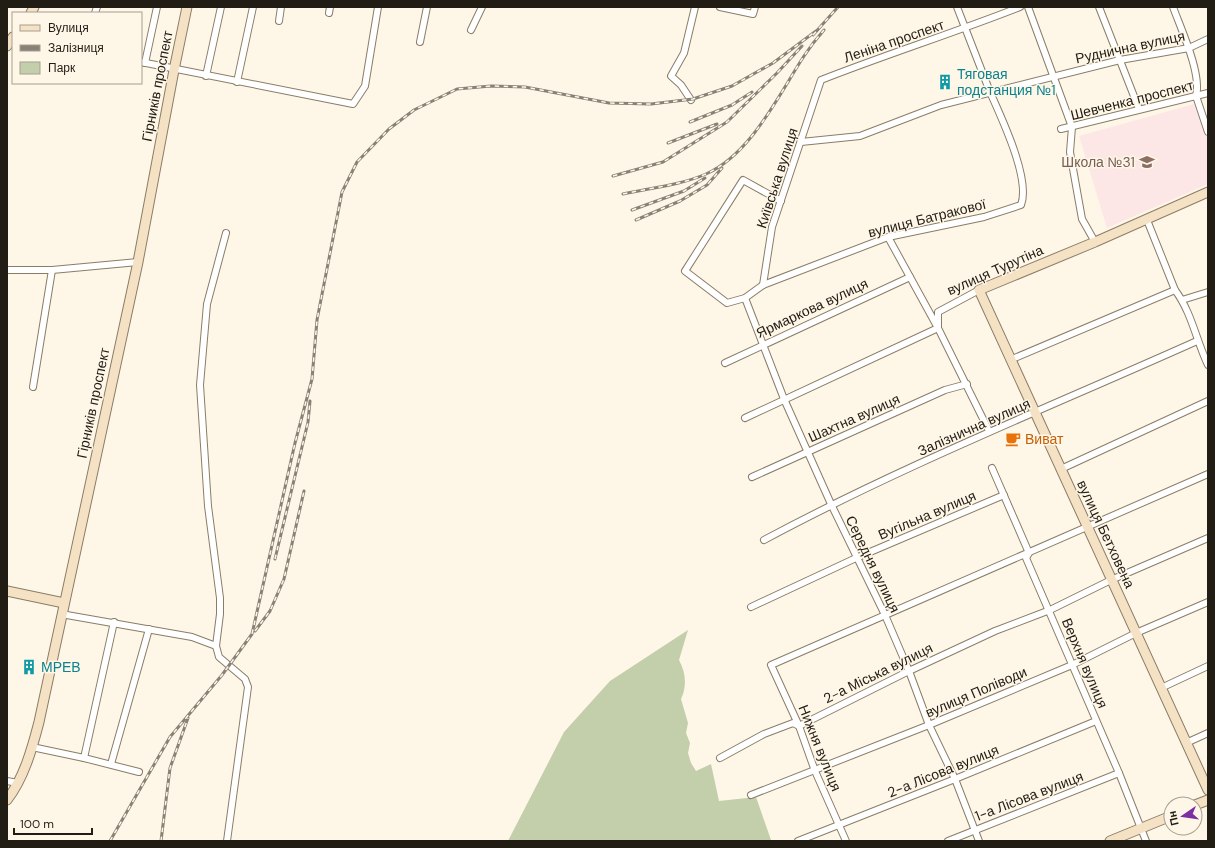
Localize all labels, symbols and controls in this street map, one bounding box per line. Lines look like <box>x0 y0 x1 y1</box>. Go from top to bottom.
legend <box>12 12 142 84</box>
street label: Леніна проспект <box>841 15 947 67</box>
text: Вулиця <box>48 20 89 36</box>
street label: Руднична вулиця <box>1074 27 1186 67</box>
street label: Гірників проспект <box>137 28 177 143</box>
text: Залізниця <box>48 40 104 56</box>
text: Парк <box>48 60 76 76</box>
place label: Тяговая подстанция №1 <box>957 65 1056 99</box>
building icon: Тяговая подстанция №1 <box>936 73 954 91</box>
street label: Шевченка проспект <box>1068 76 1196 124</box>
street label: Київська вулиця <box>752 125 802 231</box>
place label: Школа №31 <box>1061 153 1135 171</box>
school or university icon: Школа №31 <box>1138 153 1156 171</box>
street label: вулиця Батракової <box>866 195 988 241</box>
street label: вулиця Турутіна <box>944 241 1046 299</box>
street label: Ярмаркова вулиця <box>753 274 871 342</box>
street label: Гірників проспект <box>72 345 114 460</box>
street label: Шахтна вулиця <box>805 390 903 446</box>
street label: Залізнична вулиця <box>915 394 1033 460</box>
cafe icon: Виват <box>1004 430 1022 448</box>
place label: Виват <box>1025 430 1064 448</box>
street label: вулиця Бетховена <box>1073 477 1139 591</box>
street label: Вугільна вулиця <box>875 486 979 544</box>
street label: Середня вулиця <box>842 513 904 615</box>
street label: Верхня вулиця <box>1058 615 1112 711</box>
street label: 2-а Міська вулиця <box>820 639 936 707</box>
building icon: МРЕВ <box>20 658 38 676</box>
place label: МРЕВ <box>41 658 81 676</box>
street label: вулиця Поліводи <box>922 662 1030 722</box>
street label: Нижня вулиця <box>794 702 846 794</box>
street label: 2-а Лісова вулиця <box>885 740 1001 802</box>
street label: 1-а Лісова вулиця <box>972 767 1086 825</box>
north arrow <box>1163 796 1203 836</box>
scale bar <box>14 810 92 836</box>
text: Пн <box>1165 810 1182 827</box>
text: 100 m <box>20 816 54 832</box>

